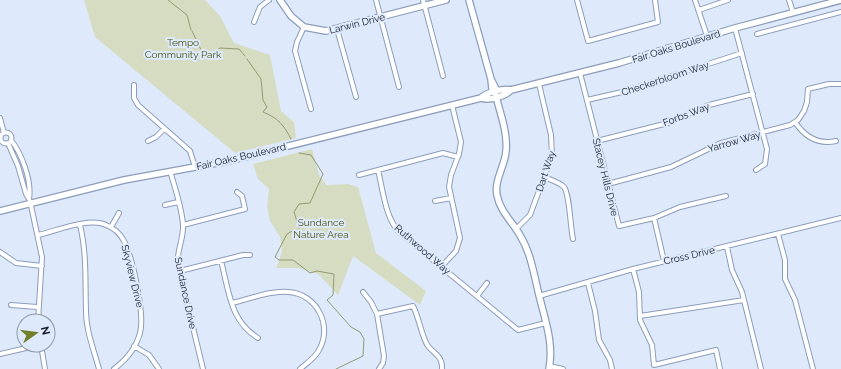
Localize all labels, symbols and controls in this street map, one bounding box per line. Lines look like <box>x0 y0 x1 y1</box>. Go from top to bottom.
street label: Larwin Drive <box>328 11 386 36</box>
street label: Fair Oaks Boulevard <box>631 28 722 65</box>
park label: Tempo Community Park <box>145 37 222 60</box>
street label: Checkerbloom Way <box>620 59 711 98</box>
street label: Forbs Way <box>661 100 712 128</box>
street label: Yarrow Way <box>706 129 762 154</box>
street label: Stacey Hills Drive <box>591 137 621 217</box>
street label: Fair Oaks Boulevard <box>195 141 287 172</box>
street label: Dart Way <box>534 149 557 193</box>
park label: Sundance Nature Area <box>293 217 349 240</box>
street label: Ruthwood Way <box>393 222 453 277</box>
street label: Skyview Drive <box>119 244 146 309</box>
street label: Cross Drive <box>662 244 716 267</box>
street label: Sundance Drive <box>173 256 199 330</box>
north arrow <box>16 313 56 353</box>
text: N <box>38 325 53 336</box>

